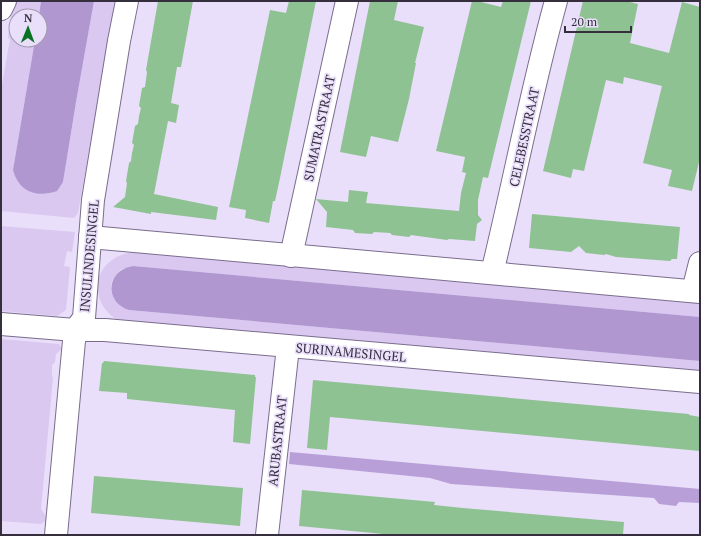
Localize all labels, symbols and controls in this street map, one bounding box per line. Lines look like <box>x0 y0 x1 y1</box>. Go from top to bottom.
north arrow <box>8 8 48 48</box>
scale bar <box>565 8 631 34</box>
text: N <box>24 11 33 25</box>
text: 20 m <box>571 14 598 29</box>
street label: SUMATRASTRAAT <box>299 73 339 183</box>
street label: CELEBESSTRAAT <box>505 86 543 188</box>
street label: INSULINDESINGEL <box>75 199 103 313</box>
street label: SURINAMESINGEL <box>295 338 407 366</box>
street label: ARUBASTRAAT <box>263 395 291 487</box>

